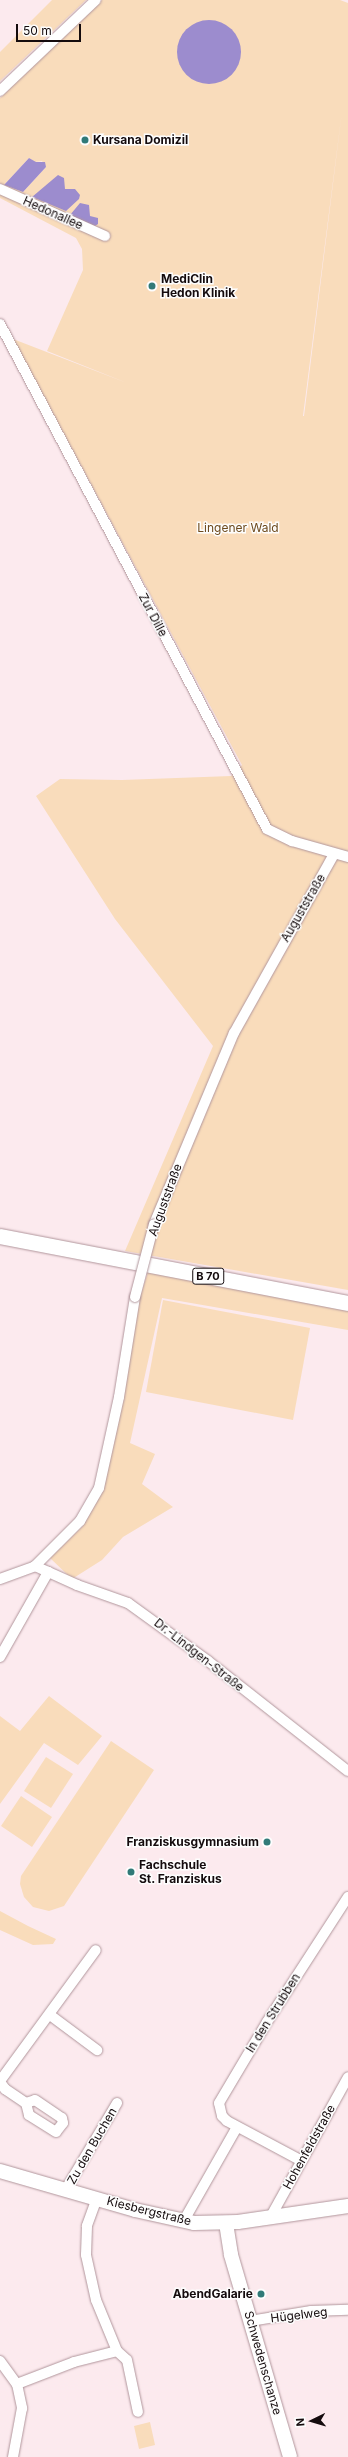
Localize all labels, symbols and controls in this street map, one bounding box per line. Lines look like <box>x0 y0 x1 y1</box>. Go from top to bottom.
scale bar <box>18 16 83 42</box>
text: 50 m <box>23 23 52 38</box>
place label: Kursana Domizil <box>93 133 188 147</box>
marker: Kursana Domizil <box>80 135 90 145</box>
street label: Hedonallee <box>21 193 85 233</box>
place label: MediClin Hedon Klinik <box>161 272 235 300</box>
marker: MediClin Hedon Klinik <box>146 280 158 292</box>
park label: Lingener Wald <box>197 521 279 535</box>
street label: Zur Dille <box>136 591 170 639</box>
street label: Auguststraße <box>278 872 328 944</box>
street label: Auguststraße <box>145 1162 185 1238</box>
road number: B 70 <box>192 1267 224 1285</box>
street label: Dr.-Lindgen-Straße <box>151 1616 247 1694</box>
place label: Franziskusgymnasium <box>126 1835 259 1849</box>
marker: Franziskusgymnasium <box>262 1837 272 1847</box>
place label: Fachschule St. Franziskus <box>139 1858 222 1886</box>
marker: Fachschule St. Franziskus <box>126 1867 136 1877</box>
street label: In den Strubben <box>243 1971 303 2055</box>
street label: Hohenfeldstraße <box>280 2102 338 2192</box>
street label: Zu den Buchen <box>64 2105 120 2187</box>
street label: Kiesbergstraße <box>105 2194 193 2228</box>
place label: AbendGalarie <box>173 2287 253 2301</box>
marker: AbendGalarie <box>256 2289 266 2299</box>
street label: Hügelweg <box>270 2304 328 2326</box>
street label: Schwedenschanze <box>241 2309 285 2417</box>
north arrow <box>292 2401 332 2441</box>
text: N <box>293 2417 307 2427</box>

